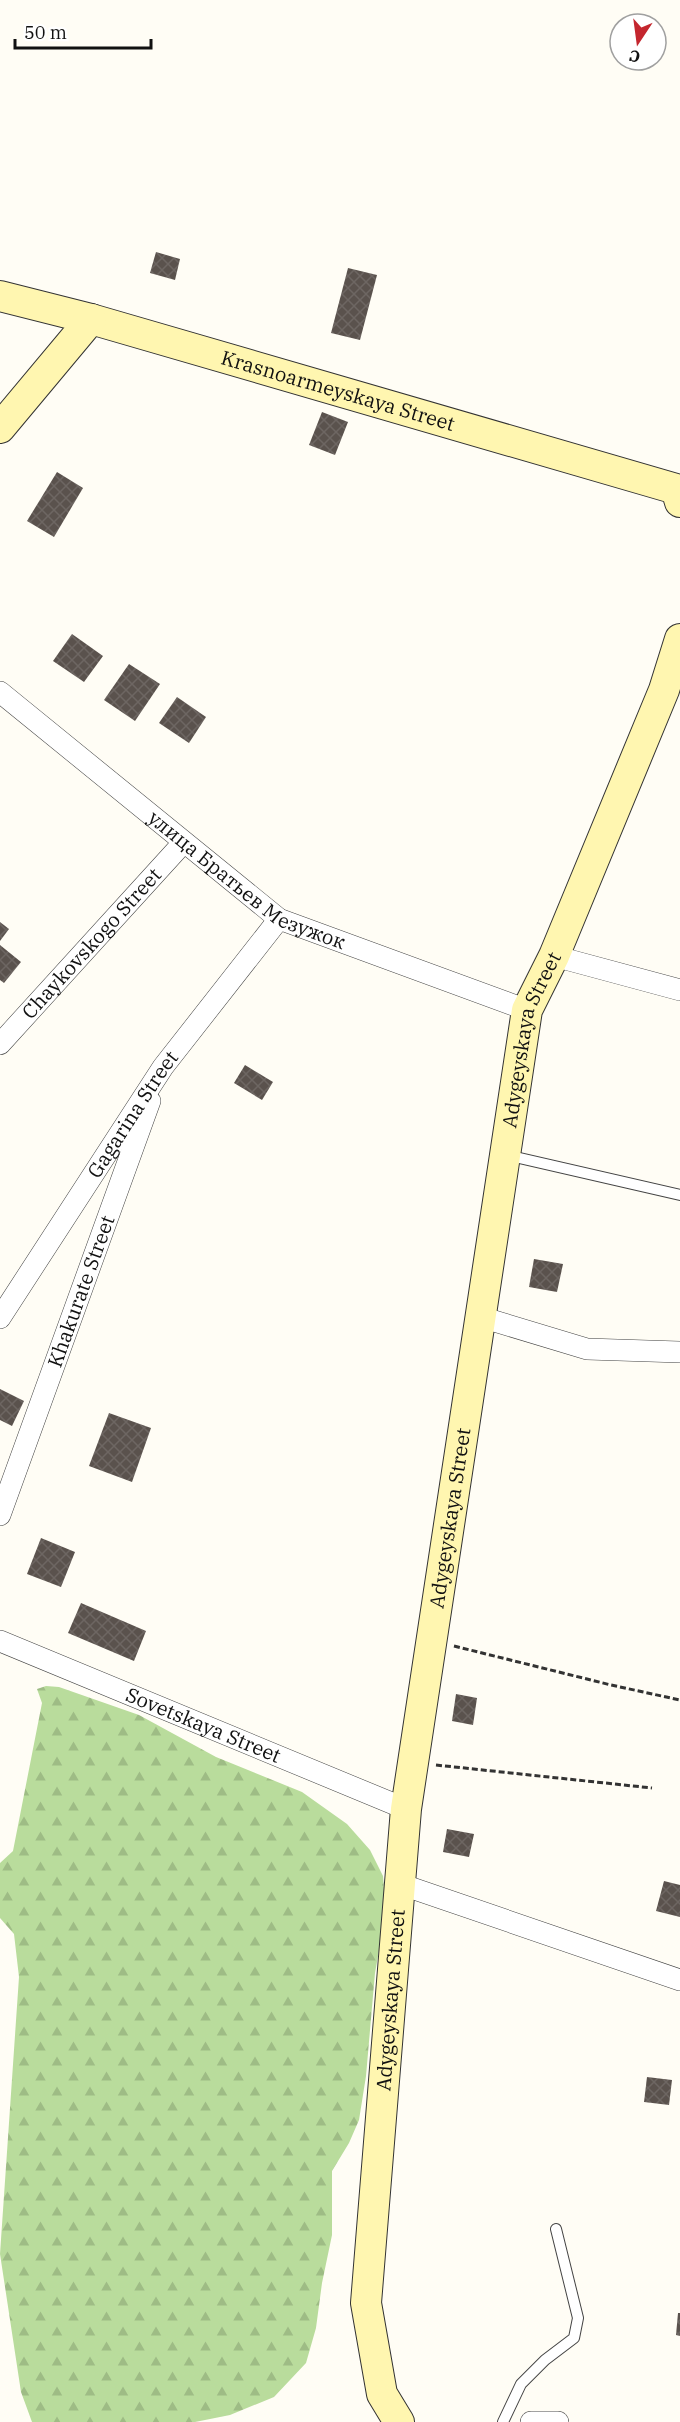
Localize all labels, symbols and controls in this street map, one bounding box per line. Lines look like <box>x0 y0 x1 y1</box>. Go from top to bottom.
scale bar <box>15 12 152 50</box>
north arrow <box>608 12 668 72</box>
text: 50 m <box>24 21 67 44</box>
text: С <box>627 46 642 68</box>
street label: Krasnoarmeyskaya Street <box>218 344 458 437</box>
street label: улица Братьев Мезужок <box>143 804 350 955</box>
street label: Chaykovskogo Street <box>15 862 167 1024</box>
street label: Adygeyskaya Street <box>495 947 567 1130</box>
street label: Gagarina Street <box>81 1045 184 1183</box>
street label: Khakurate Street <box>41 1211 120 1371</box>
street label: Adygeyskaya Street <box>423 1426 477 1610</box>
street label: Sovetskaya Street <box>122 1681 285 1769</box>
street label: Adygeyskaya Street <box>369 1908 411 2092</box>

